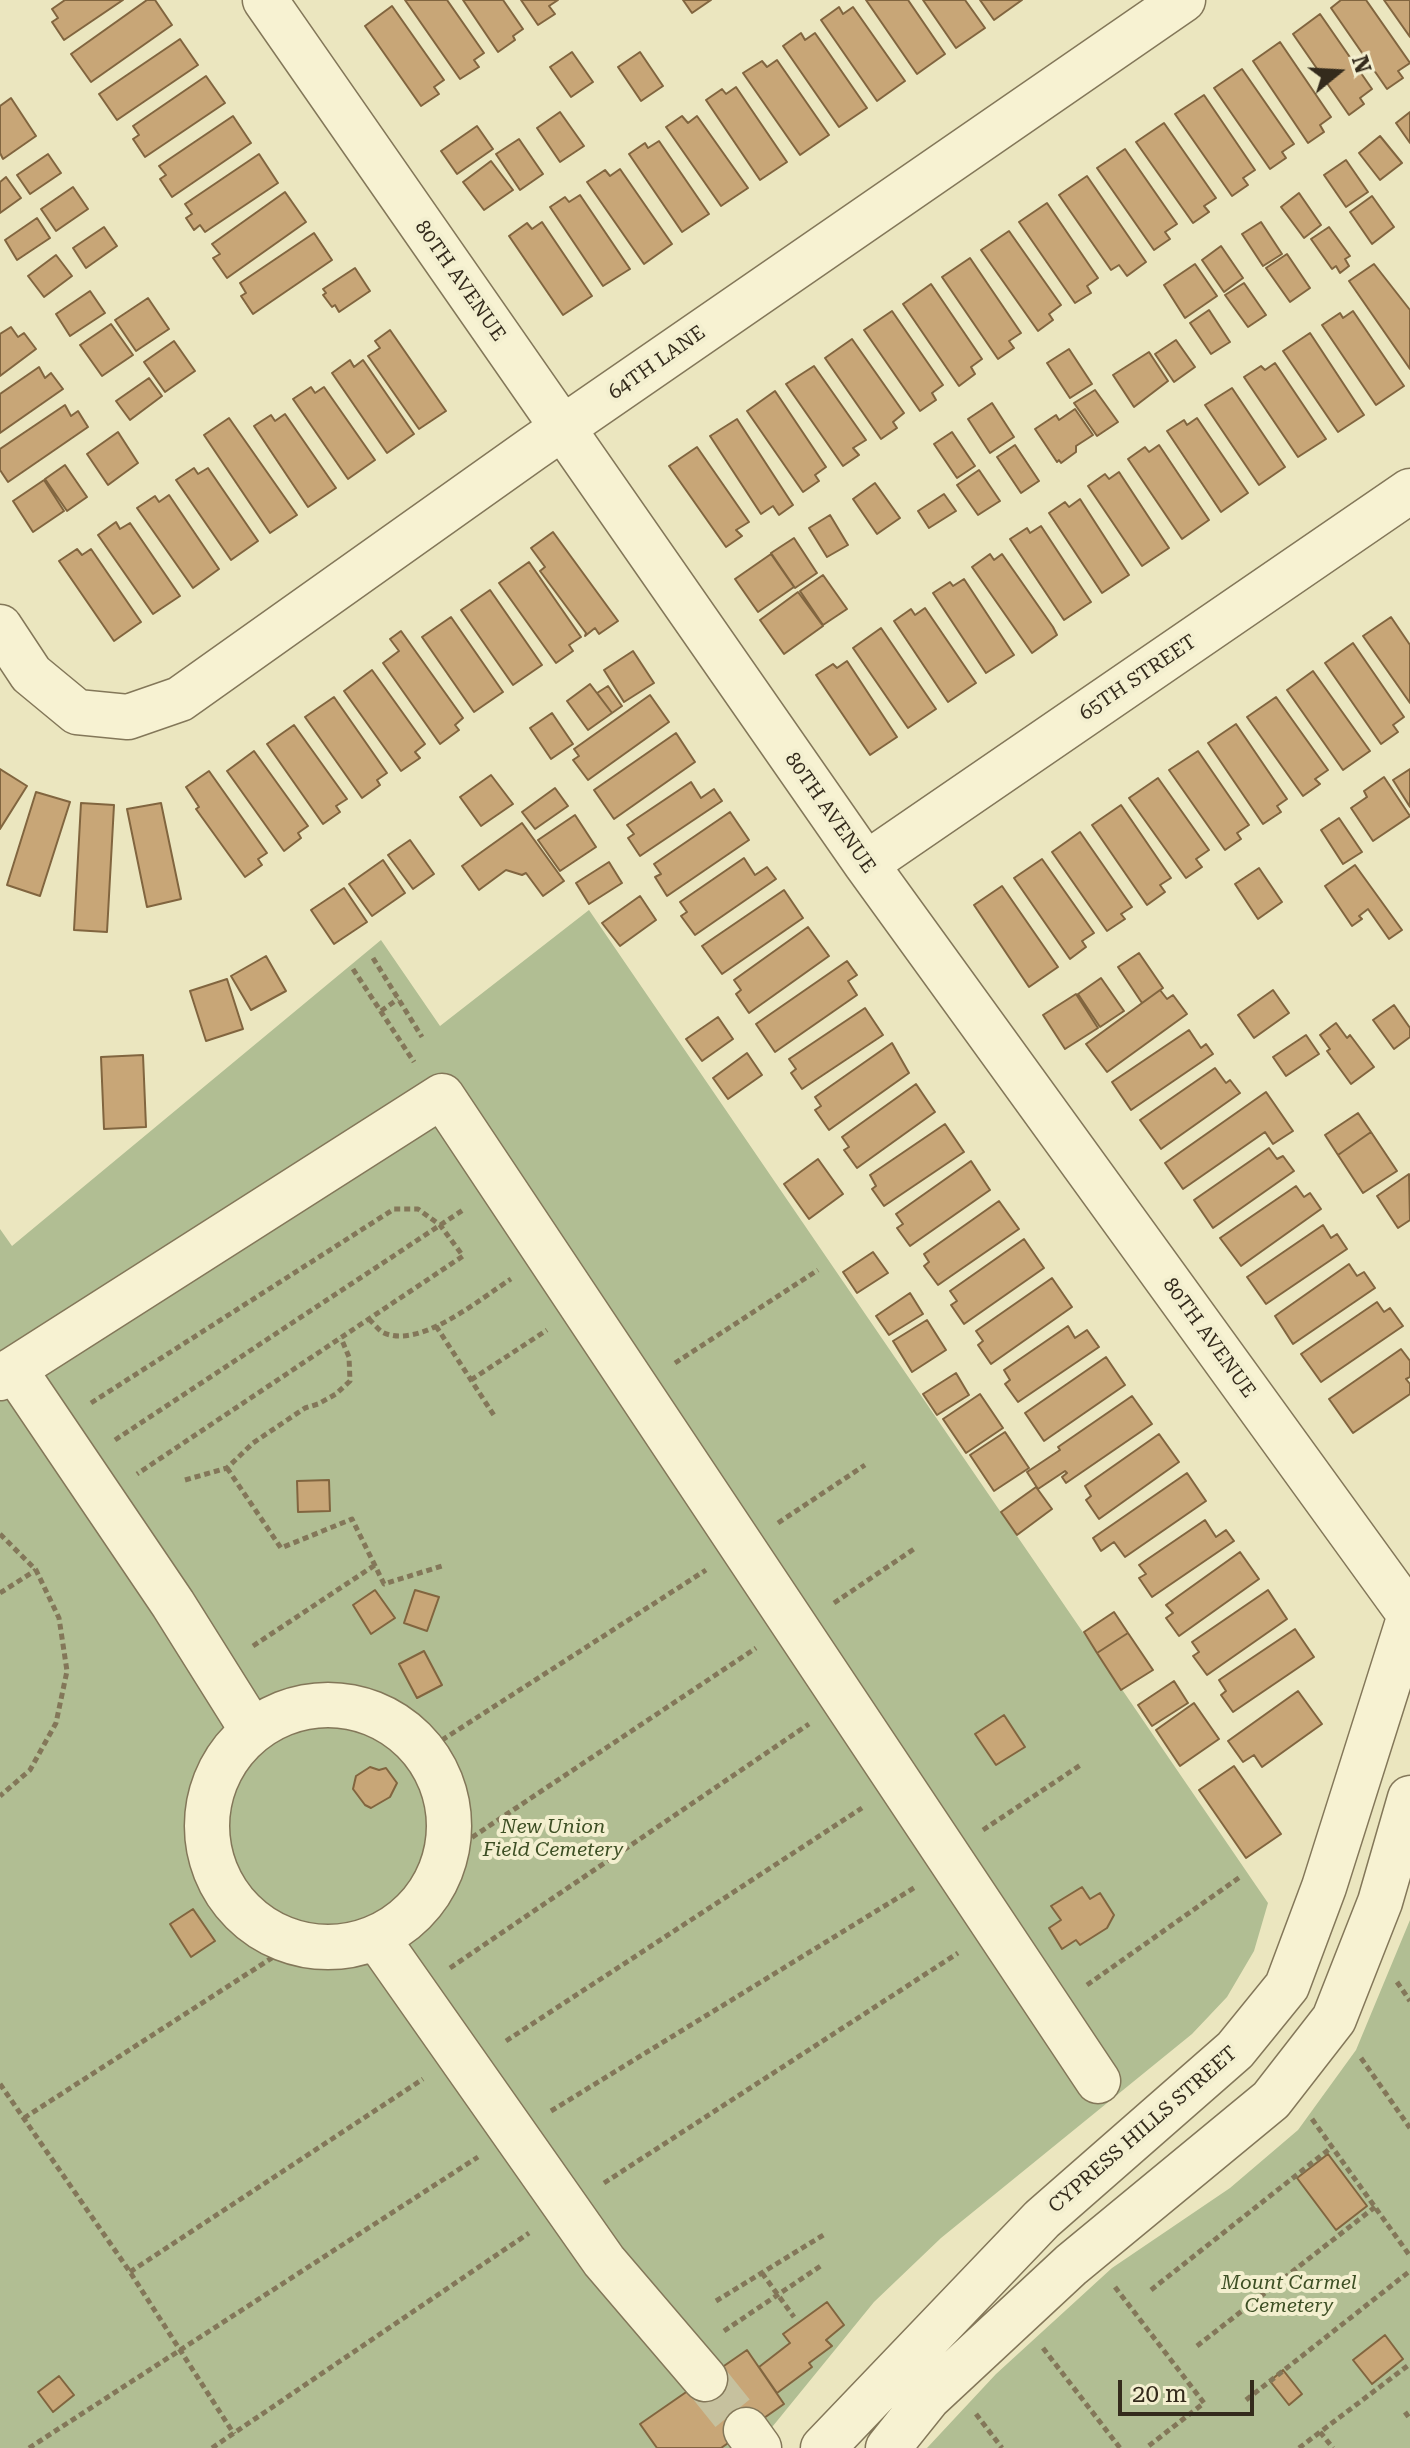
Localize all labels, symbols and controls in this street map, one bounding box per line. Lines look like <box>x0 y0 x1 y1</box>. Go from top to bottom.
north arrow <box>1298 32 1378 112</box>
text: N <box>1347 52 1376 76</box>
street label: 80TH AVENUE <box>409 216 511 346</box>
street label: 64TH LANE <box>604 321 710 405</box>
street label: 65TH STREET <box>1075 630 1201 726</box>
street label: 80TH AVENUE <box>779 748 881 878</box>
street label: 80TH AVENUE <box>1158 1273 1260 1403</box>
park label: New Union Field Cemetery <box>483 1815 623 1862</box>
street label: CYPRESS HILLS STREET <box>1044 2042 1242 2218</box>
park label: Mount Carmel Cemetery <box>1221 2271 1357 2318</box>
scale bar <box>1122 2364 1258 2414</box>
text: 20 m <box>1132 2380 1187 2408</box>

